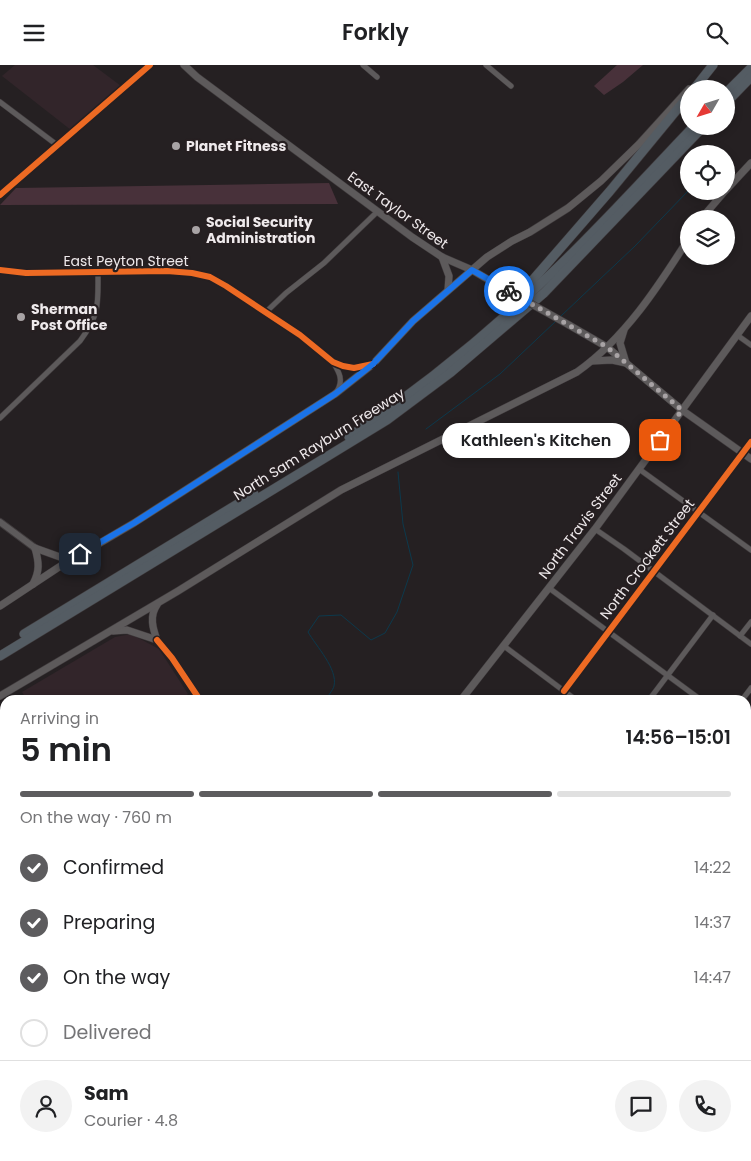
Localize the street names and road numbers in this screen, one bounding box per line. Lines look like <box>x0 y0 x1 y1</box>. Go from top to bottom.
street label: East Taylor Street <box>344 167 452 253</box>
street label: East Peyton Street <box>63 251 189 271</box>
street label: North Sam Rayburn Freeway <box>230 383 408 505</box>
street label: North Travis Street <box>534 469 626 583</box>
street label: North Crockett Street <box>595 495 699 623</box>

